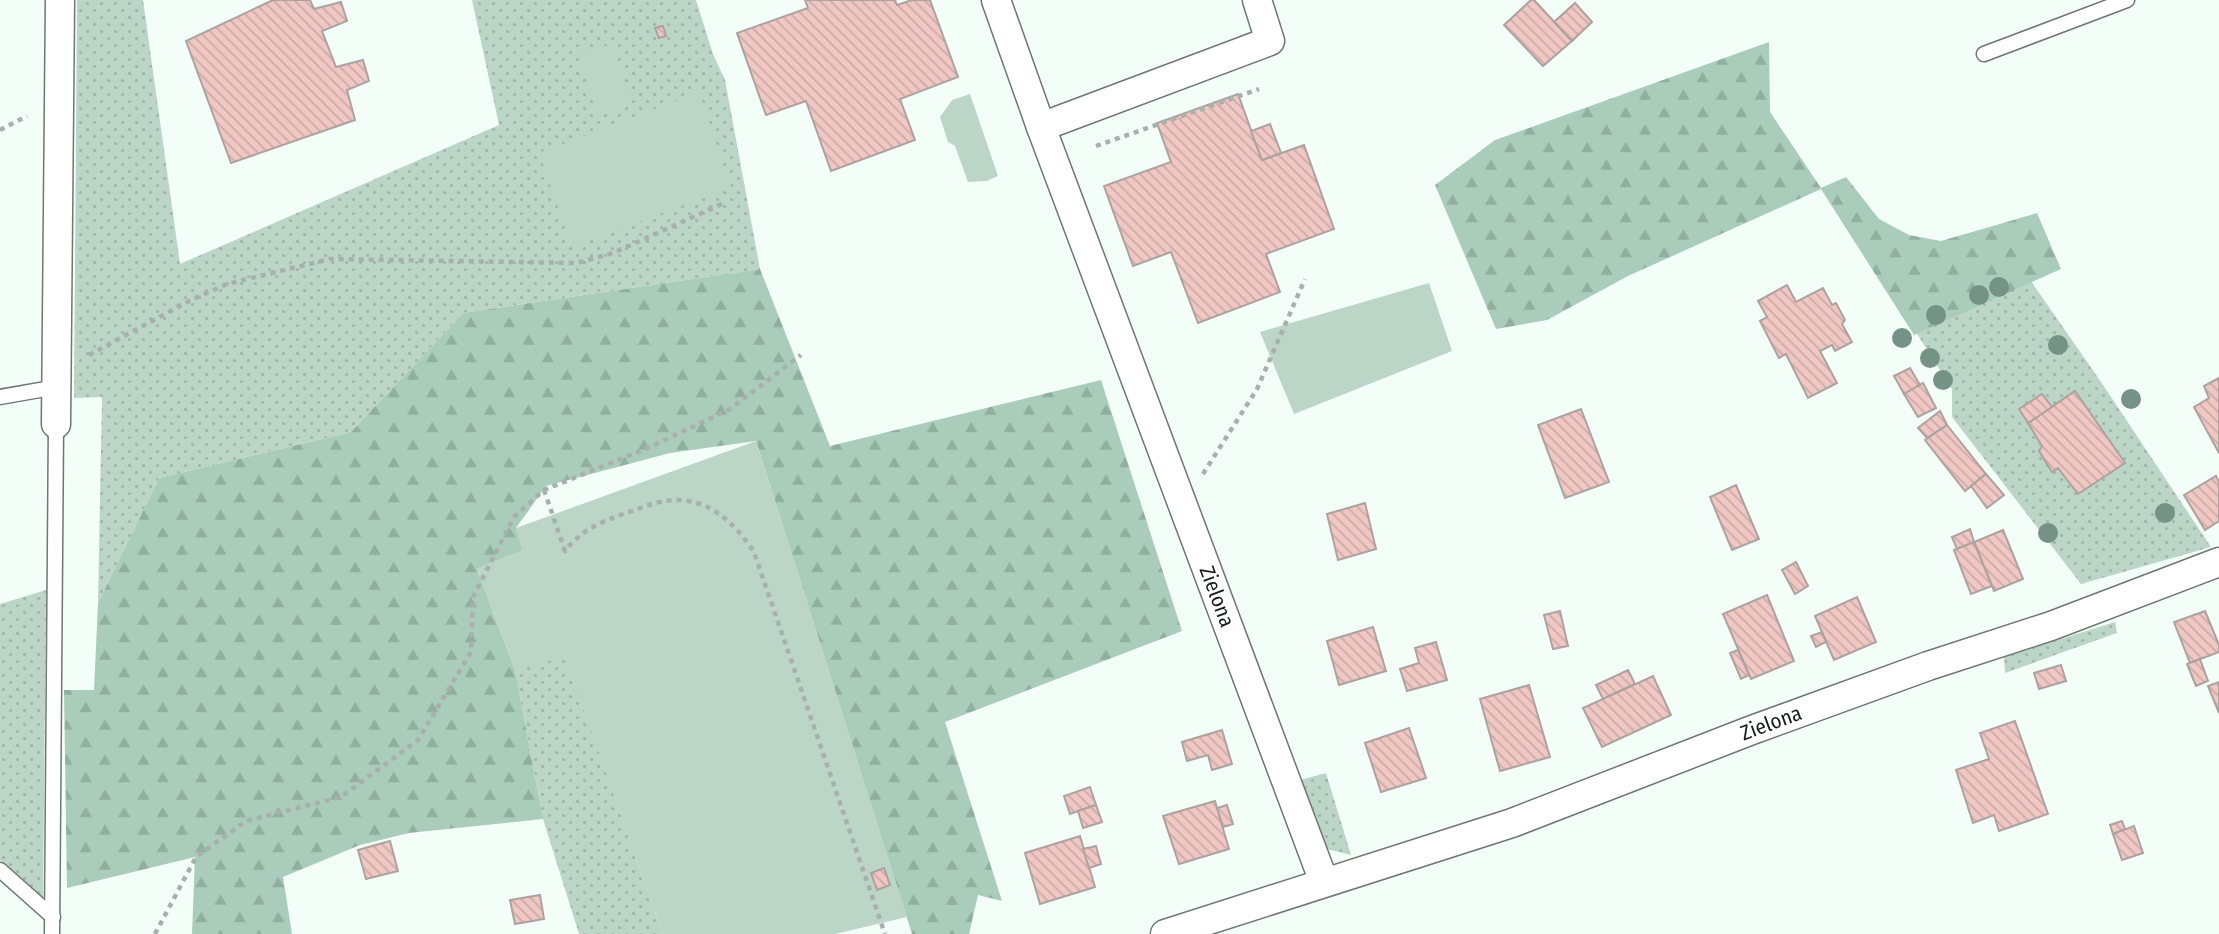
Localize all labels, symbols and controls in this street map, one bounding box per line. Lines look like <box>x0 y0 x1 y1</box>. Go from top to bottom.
street label: Zielona <box>1194 562 1240 631</box>
street label: Zielona <box>1737 700 1805 746</box>

